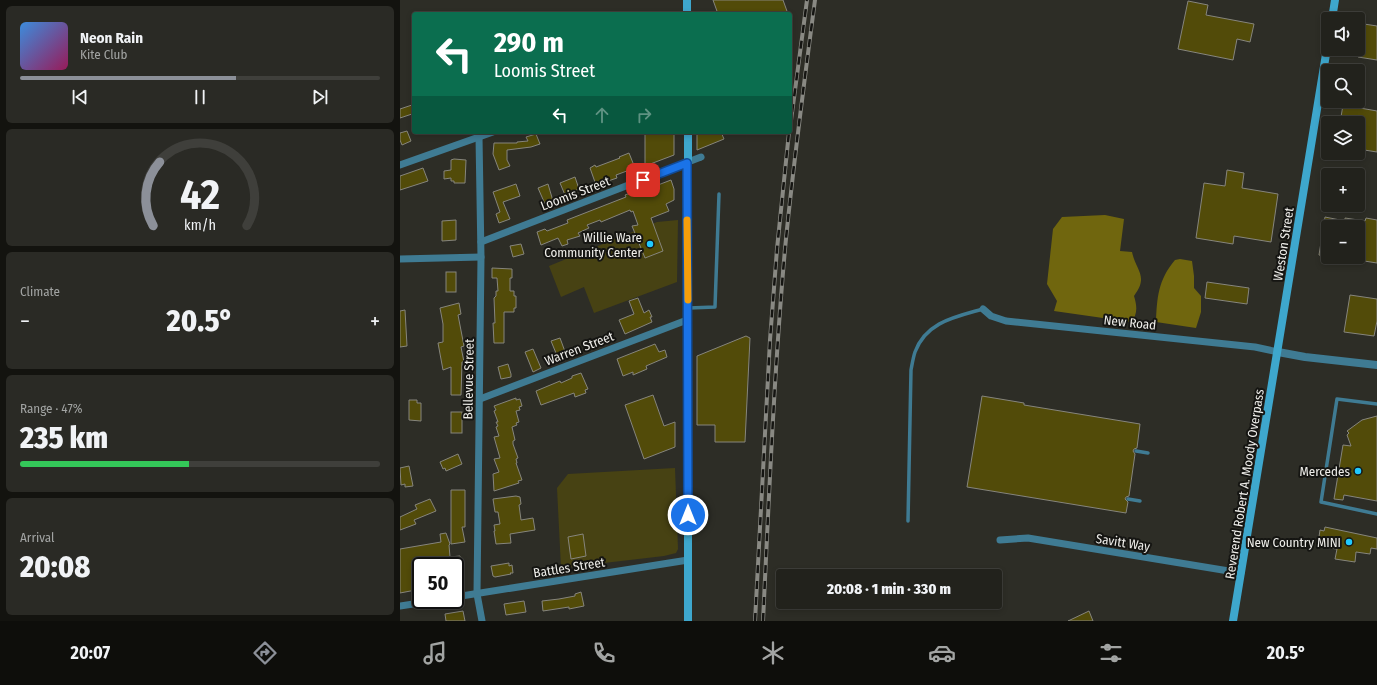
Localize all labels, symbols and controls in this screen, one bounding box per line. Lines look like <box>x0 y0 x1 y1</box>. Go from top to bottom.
map controls <box>1321 12 1365 264</box>
button: sound <box>1321 12 1365 56</box>
text: 290 m <box>494 26 564 59</box>
icon: left <box>428 28 480 80</box>
text: Neon Rain <box>80 29 143 47</box>
text: Kite Club <box>80 47 127 62</box>
text: Loomis Street <box>494 60 595 82</box>
button: search <box>1321 64 1365 108</box>
icon: previous <box>69 86 91 108</box>
icon: pause <box>189 86 211 108</box>
icon: next <box>309 86 331 108</box>
icon: left <box>549 104 571 126</box>
icon: ahead <box>591 104 613 126</box>
icon: right <box>633 104 655 126</box>
button: layers <box>1321 116 1365 160</box>
pin <box>626 163 660 197</box>
button: + <box>1321 168 1365 212</box>
text: 42 <box>180 169 220 219</box>
icon: arrive <box>632 169 654 191</box>
street label: Loomis Street <box>538 173 613 214</box>
street label: Weston Street <box>1270 205 1297 282</box>
text: km/h <box>184 216 216 233</box>
button: − <box>1321 220 1365 264</box>
place label: Willie Ware Community Center <box>544 230 642 260</box>
marker: Willie Ware Community Center <box>645 239 655 249</box>
text: Climate <box>20 284 60 299</box>
text: 20.5° <box>167 303 233 339</box>
text: − <box>20 308 30 335</box>
text: + <box>370 308 380 335</box>
street label: New Road <box>1103 312 1157 333</box>
street label: Warren Street <box>543 328 617 369</box>
street label: Bellevue Street <box>460 338 477 420</box>
street label: Reverend Robert A. Moody Overpass <box>1222 388 1267 580</box>
text: Range · 47% <box>20 401 83 416</box>
text: 235 km <box>20 420 108 456</box>
place label: Mercedes <box>1299 464 1350 479</box>
marker: Mercedes <box>1353 466 1363 476</box>
position arrow <box>667 494 709 536</box>
text: Arrival <box>20 530 54 545</box>
street label: Savitt Way <box>1095 531 1151 554</box>
place label: New Country MINI <box>1247 535 1341 550</box>
marker: New Country MINI <box>1344 537 1354 547</box>
text: 20:08 <box>20 549 90 585</box>
street label: Battles Street <box>532 554 607 581</box>
speed limit sign: 50 <box>412 557 464 609</box>
text: 20:08 · 1 min · 330 m <box>827 580 951 598</box>
icon: directions <box>251 639 279 667</box>
icon: music <box>421 639 449 667</box>
icon: phone <box>590 639 618 667</box>
icon: climate <box>759 639 787 667</box>
icon: car <box>928 639 956 667</box>
icon: filters <box>1097 639 1125 667</box>
text: 20:07 <box>71 642 110 664</box>
text: 20.5° <box>1267 642 1306 664</box>

